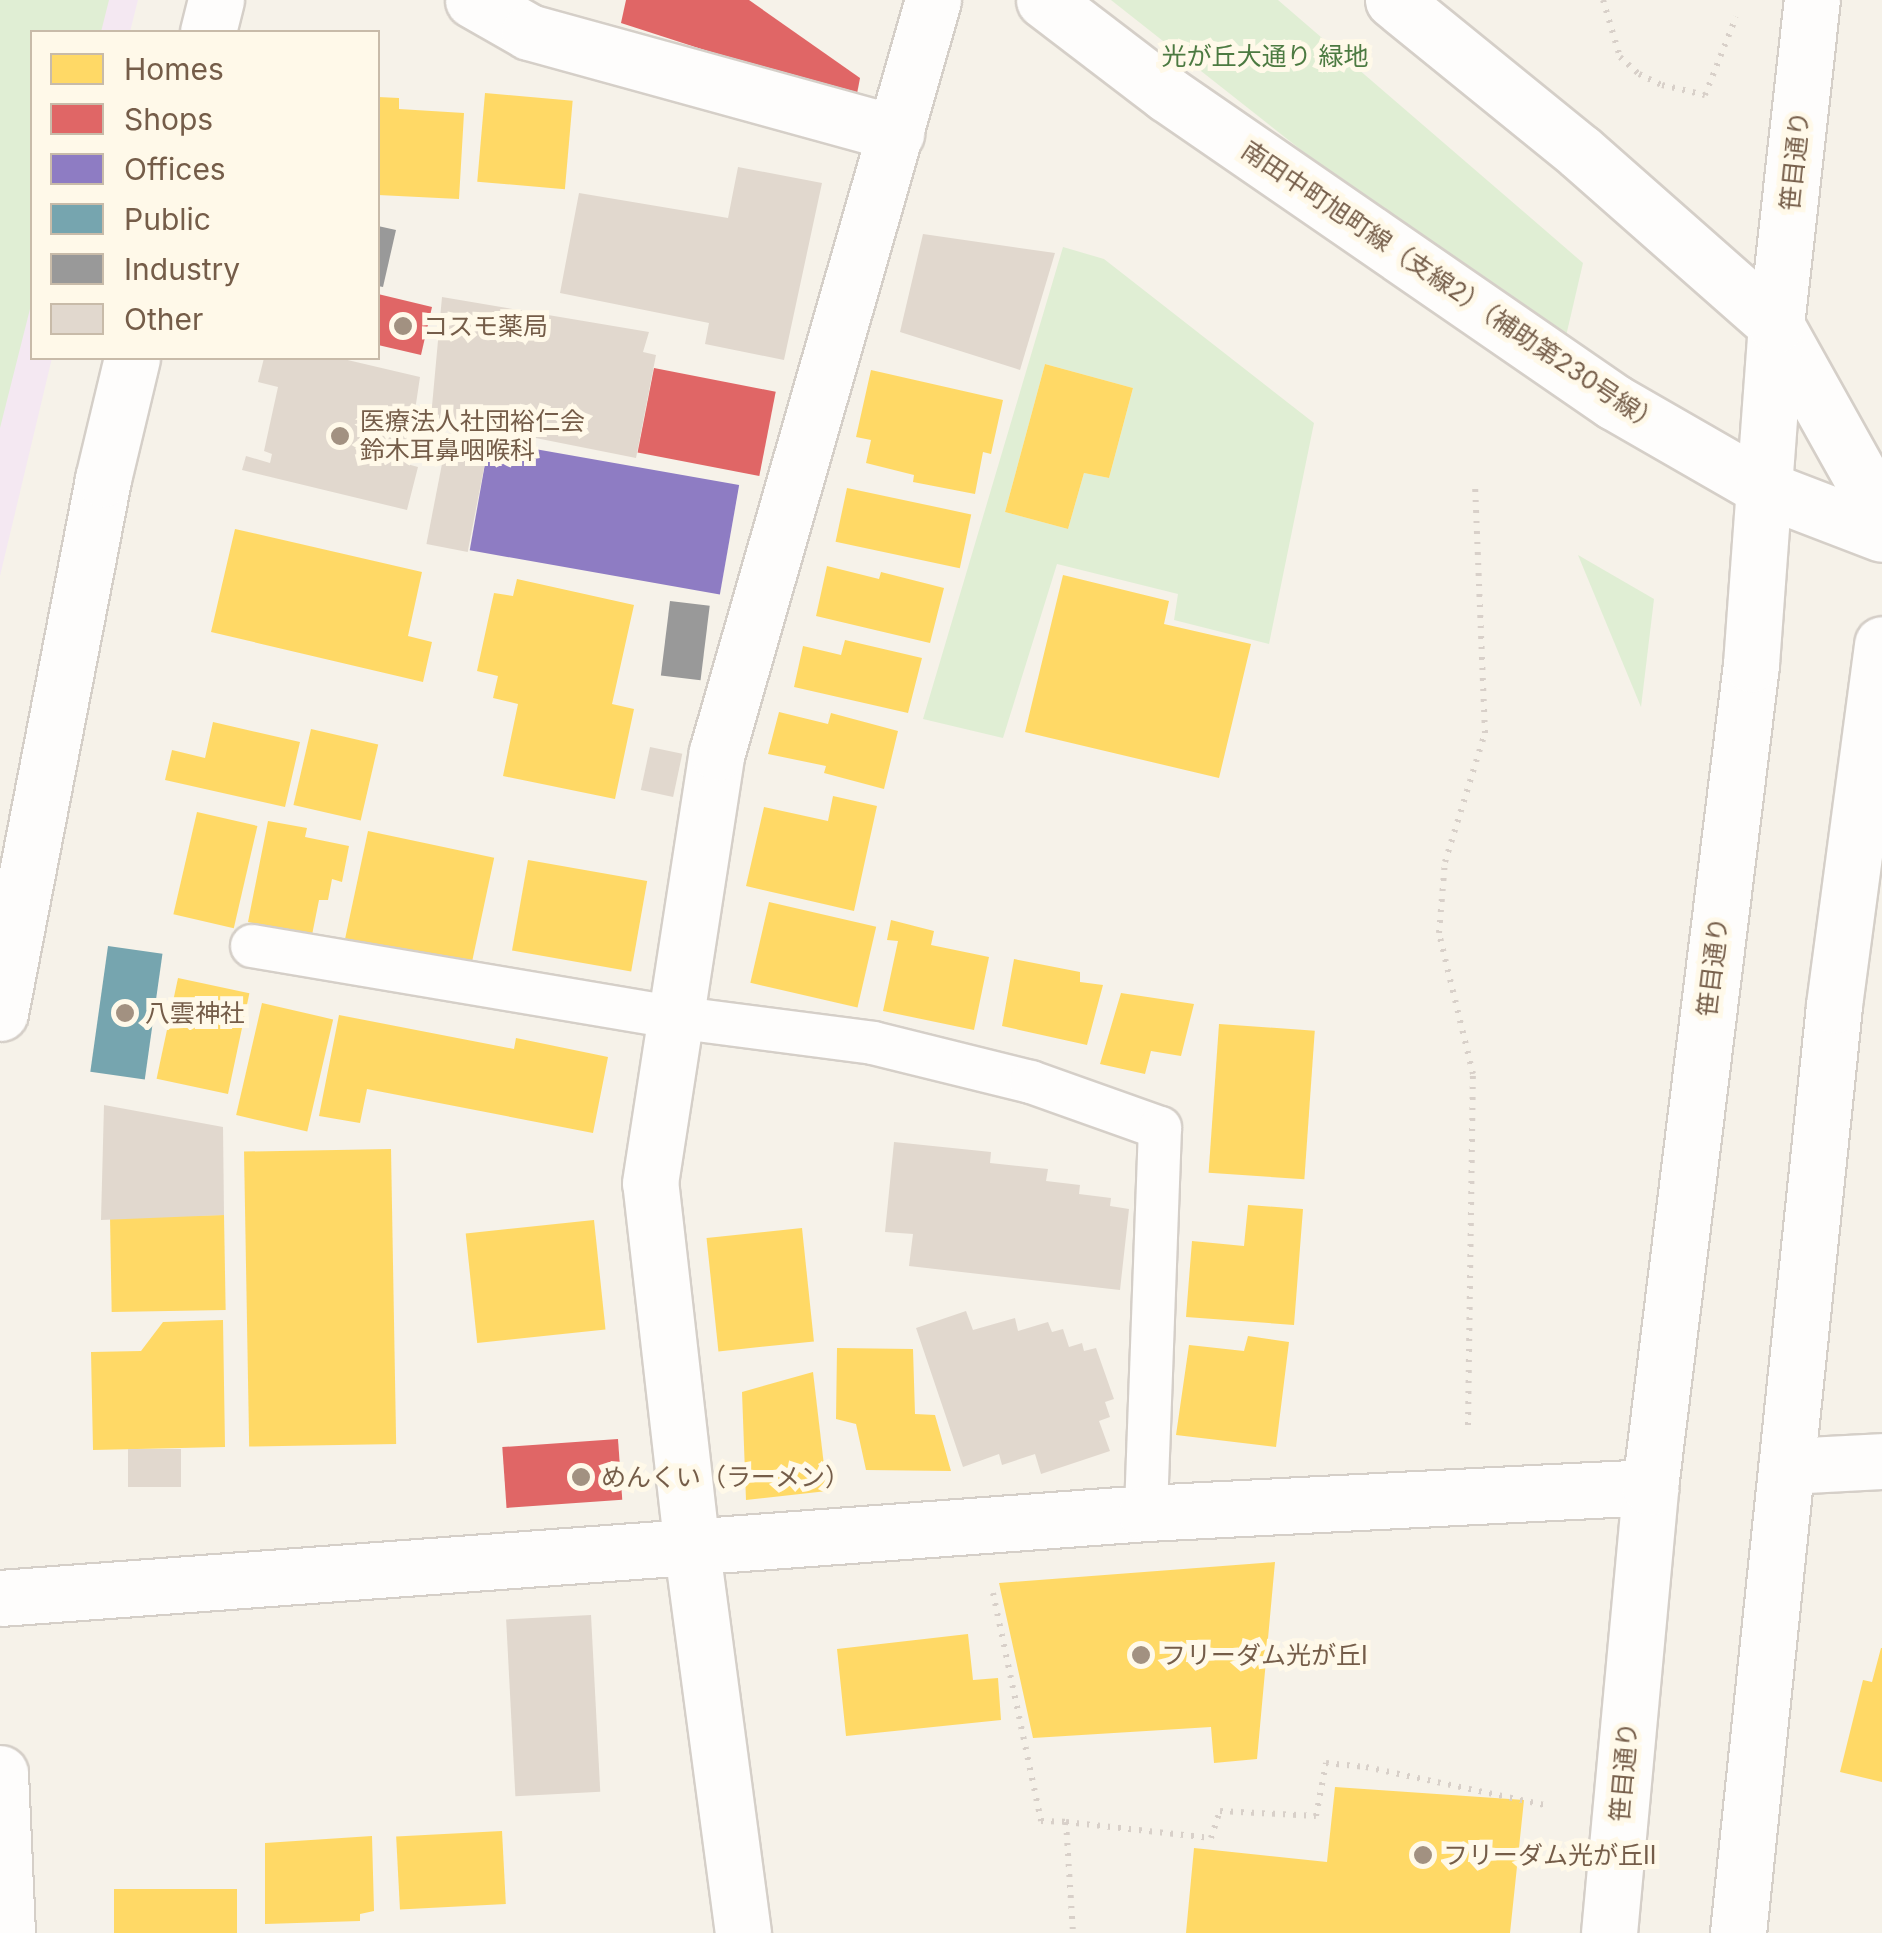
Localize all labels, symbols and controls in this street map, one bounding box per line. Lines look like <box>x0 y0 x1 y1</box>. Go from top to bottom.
legend <box>30 30 380 360</box>
park label: 光が丘大通り 緑地 <box>1161 41 1369 71</box>
text: Homes <box>124 51 224 87</box>
text: Shops <box>124 101 213 137</box>
street label: 笹目通り <box>1775 110 1815 212</box>
street label: 南田中町旭町線（支線2）（補助第230号線） <box>1236 135 1666 439</box>
text: Offices <box>124 151 226 187</box>
text: Public <box>124 201 211 237</box>
text: Industry <box>124 251 240 287</box>
text: Other <box>124 301 203 337</box>
place label: コスモ薬局 <box>423 311 548 341</box>
marker: コスモ薬局 <box>392 315 414 337</box>
place label: 医療法人社団裕仁会 鈴木耳鼻咽喉科 <box>360 407 585 466</box>
marker: 医療法人社団裕仁会 鈴木耳鼻咽喉科 <box>329 425 351 447</box>
street label: 笹目通り <box>1692 916 1734 1018</box>
place label: 八雲神社 <box>145 998 245 1028</box>
marker: 八雲神社 <box>114 1002 136 1024</box>
place label: めんくい（ラーメン） <box>601 1462 851 1492</box>
marker: めんくい（ラーメン） <box>570 1466 592 1488</box>
place label: フリーダム光が丘Ⅰ <box>1161 1640 1368 1670</box>
marker: フリーダム光が丘Ⅰ <box>1130 1644 1152 1666</box>
street label: 笹目通り <box>1605 1721 1643 1823</box>
place label: フリーダム光が丘Ⅱ <box>1443 1840 1656 1870</box>
marker: フリーダム光が丘Ⅱ <box>1412 1844 1434 1866</box>

